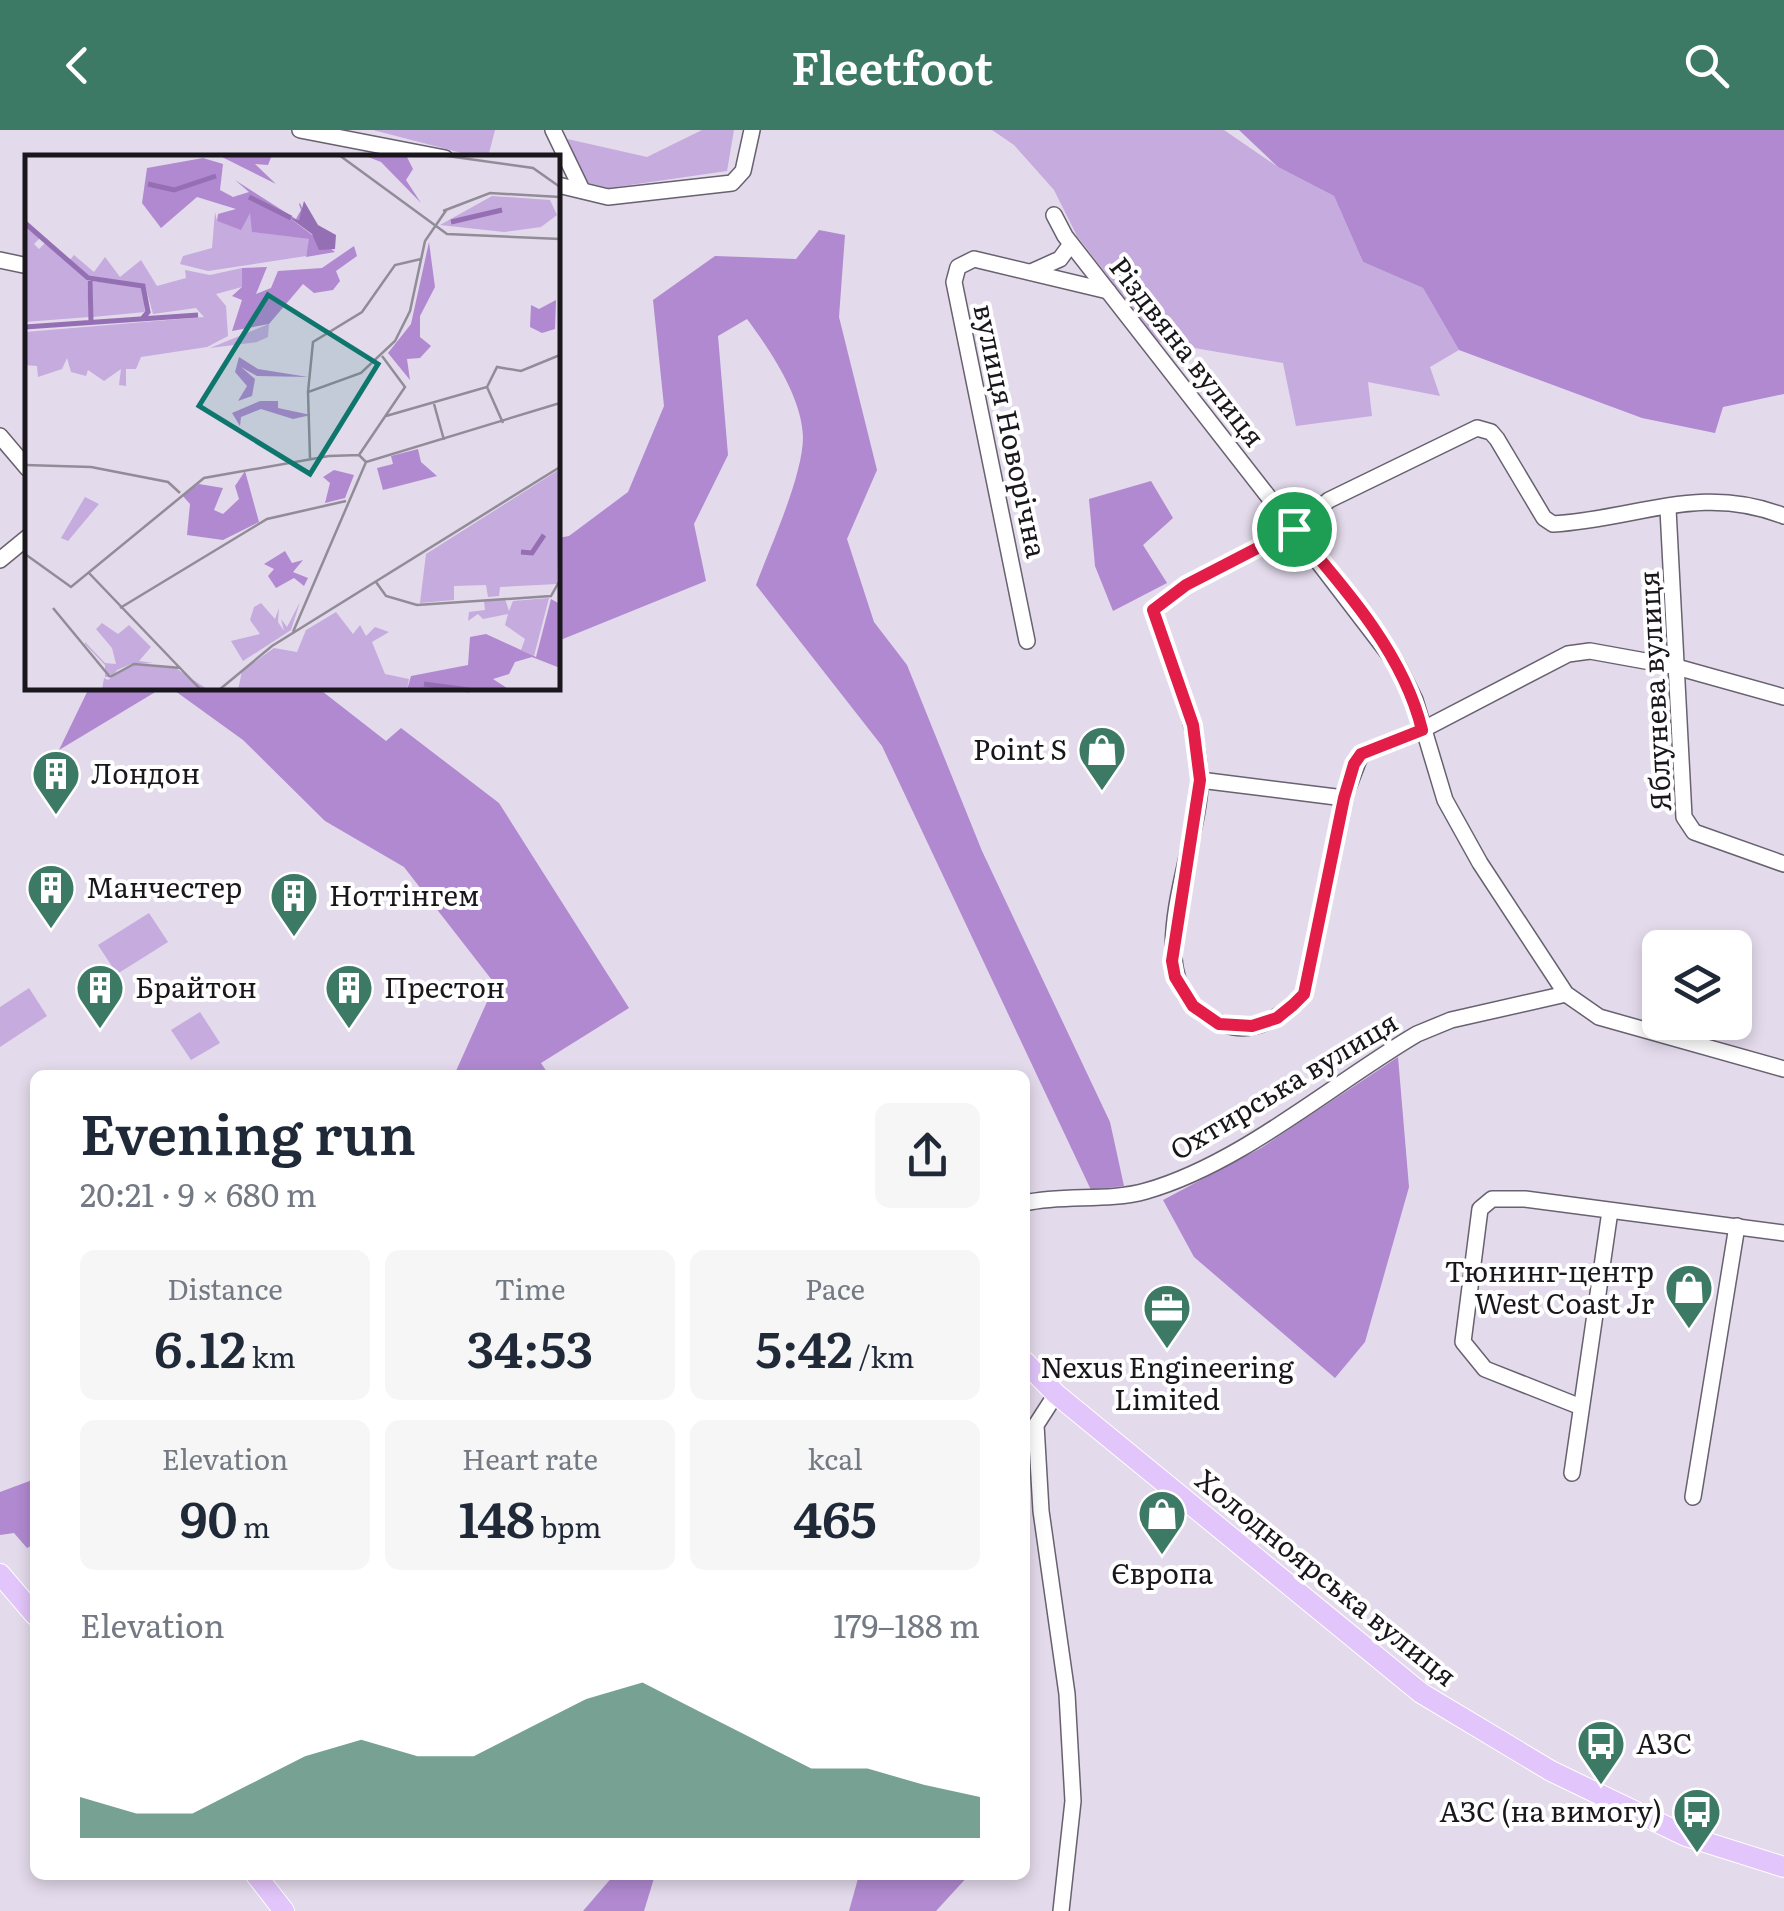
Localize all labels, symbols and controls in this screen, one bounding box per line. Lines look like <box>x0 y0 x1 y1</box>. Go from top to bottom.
text: Fleetfoot <box>791 32 993 99</box>
icon: back <box>50 38 105 93</box>
icon: search <box>1679 38 1734 93</box>
inset map <box>25 155 560 690</box>
street label: Різдвяна вулиця <box>1101 247 1276 455</box>
street label: вулиця Новорічна <box>965 300 1059 561</box>
pin <box>1252 487 1337 572</box>
icon: arrive <box>1267 502 1322 557</box>
street label: Яблунева вулиця <box>1626 570 1680 812</box>
shop icon: Point S <box>1076 724 1128 792</box>
place label: Point S <box>973 727 1067 769</box>
building icon: Лондон <box>30 748 82 816</box>
place label: Лондон <box>91 751 200 793</box>
building icon: Манчестер <box>25 862 77 930</box>
place label: Манчестер <box>86 865 242 907</box>
building icon: Ноттінгем <box>268 870 320 938</box>
place label: Ноттінгем <box>329 873 480 915</box>
map controls <box>1642 930 1752 1040</box>
button: layers <box>1642 930 1752 1040</box>
building icon: Брайтон <box>74 962 126 1030</box>
building icon: Престон <box>323 962 375 1030</box>
place label: Брайтон <box>135 965 257 1007</box>
place label: Престон <box>384 965 505 1007</box>
street label: Охтирська вулиця <box>1161 999 1405 1169</box>
text: Evening run <box>80 1090 416 1172</box>
button: share <box>875 1103 980 1208</box>
text: 20:21 · 9 × 680 m <box>80 1169 317 1217</box>
place label: Тюнинг-центр West Coast Jr <box>1445 1249 1655 1323</box>
shop icon: Тюнинг-центр West Coast Jr <box>1663 1262 1715 1330</box>
text: Distance <box>167 1267 283 1309</box>
text: Time <box>494 1267 566 1309</box>
text: Pace <box>805 1267 865 1309</box>
office icon: Nexus Engineering Limited <box>1141 1282 1193 1350</box>
text: 6.12 <box>154 1309 246 1383</box>
text: 34:53 <box>467 1309 593 1383</box>
text: 5:42 <box>755 1309 853 1383</box>
text: km <box>246 1335 296 1377</box>
text: /km <box>853 1335 915 1377</box>
place label: Nexus Engineering Limited <box>1040 1345 1294 1419</box>
text: Elevation <box>162 1437 288 1479</box>
text: Heart rate <box>462 1437 598 1479</box>
text: kcal <box>807 1437 863 1479</box>
street label: Холодноярська вулиця <box>1188 1458 1467 1695</box>
text: 90 <box>180 1479 237 1553</box>
text: 148 <box>459 1479 535 1553</box>
text: 465 <box>793 1479 877 1553</box>
shop icon: Європа <box>1136 1488 1188 1556</box>
text: m <box>237 1505 270 1547</box>
text: bpm <box>535 1505 601 1547</box>
place label: Європа <box>1111 1551 1213 1593</box>
text: Elevation <box>80 1600 225 1648</box>
text: 179–188 m <box>833 1600 980 1648</box>
bus stop icon: АЗС <box>1575 1718 1627 1786</box>
place label: АЗС <box>1636 1721 1692 1763</box>
bus stop icon: АЗС (на вимогу) <box>1671 1786 1723 1854</box>
place label: АЗС (на вимогу) <box>1439 1789 1662 1831</box>

